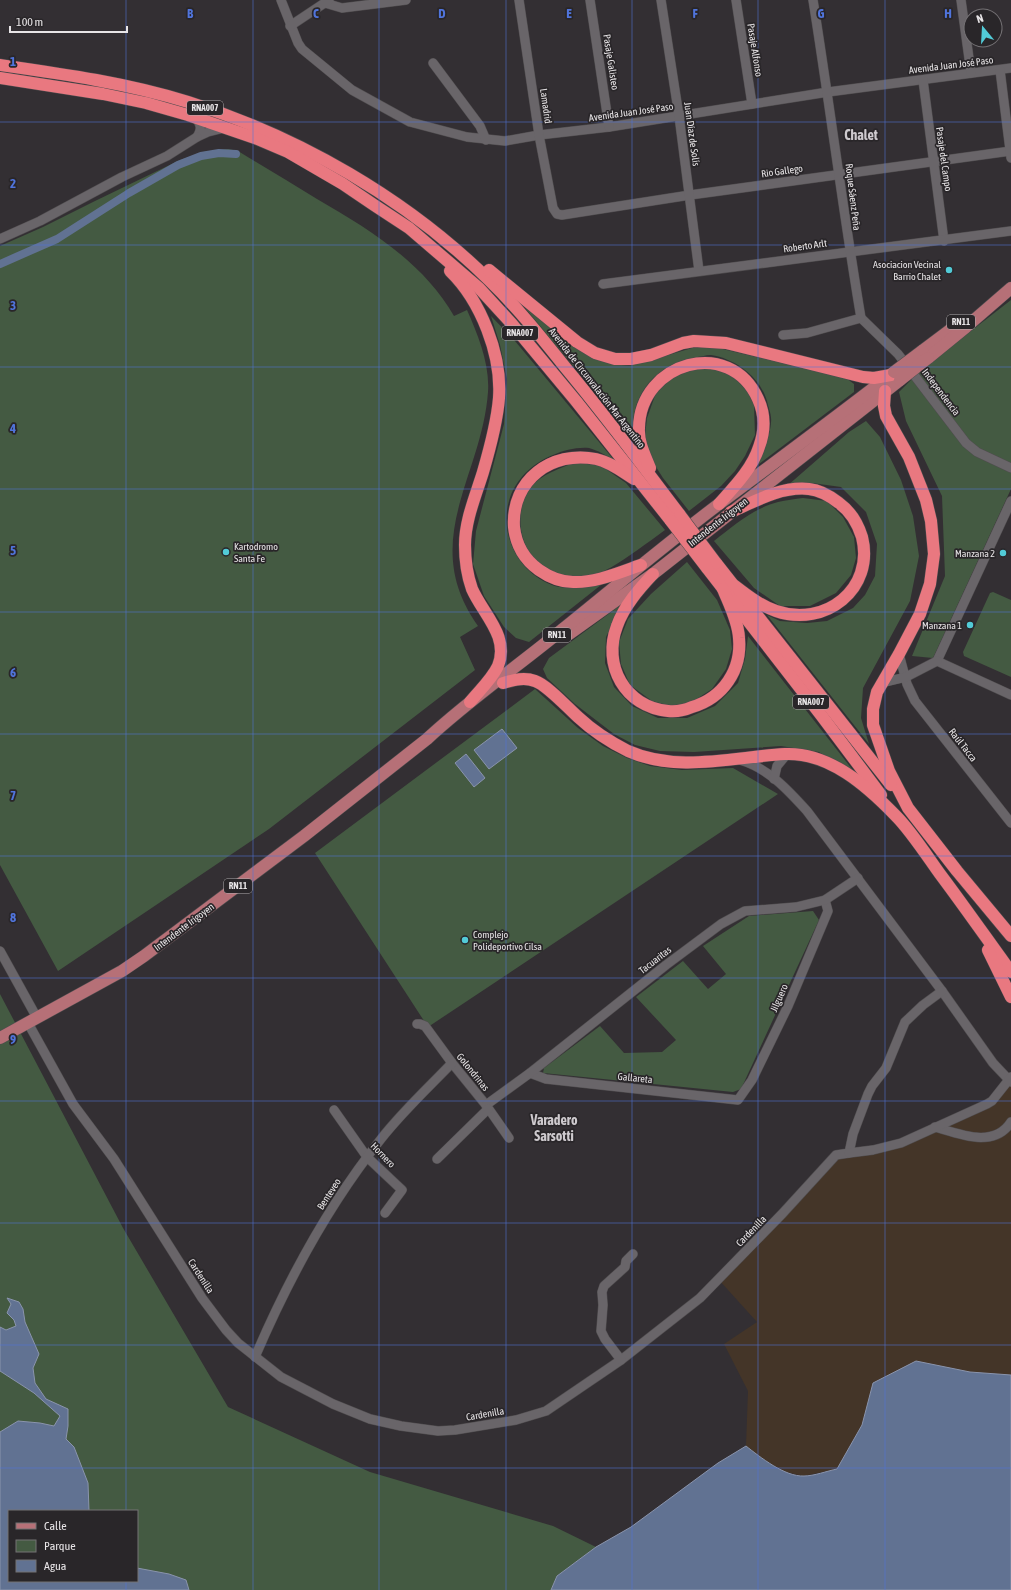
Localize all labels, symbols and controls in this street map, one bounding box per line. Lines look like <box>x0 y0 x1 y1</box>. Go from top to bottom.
text: B <box>187 6 194 21</box>
text: C <box>313 6 319 21</box>
text: D <box>438 6 446 21</box>
text: E <box>566 6 572 21</box>
text: F <box>692 6 698 21</box>
text: G <box>818 6 825 21</box>
text: H <box>944 6 952 21</box>
scale bar <box>10 8 127 34</box>
north arrow <box>963 8 1003 48</box>
text: N <box>975 12 985 25</box>
text: 100 m <box>16 15 43 29</box>
street label: Pasaje Alfonso <box>745 23 765 78</box>
street label: Pasaje Galisteo <box>601 33 621 91</box>
text: 1 <box>10 54 16 69</box>
street label: Avenida Juan José Paso <box>908 54 994 76</box>
street label: Lamadrid <box>538 88 554 124</box>
road number: RNA007 <box>187 101 223 115</box>
street label: Avenida Juan José Paso <box>588 101 674 123</box>
street label: Juan Díaz de Solís <box>682 101 702 167</box>
street label: Pasaje del Campo <box>934 126 954 192</box>
district label: Chalet <box>844 127 878 143</box>
street label: Rio Gallego <box>761 163 804 179</box>
street label: Roque Sáenz Peña <box>843 163 863 231</box>
text: 2 <box>10 176 16 191</box>
street label: Roberto Arlt <box>782 237 828 255</box>
place label: Asociacion Vecinal Barrio Chalet <box>873 259 941 282</box>
marker: Asociacion Vecinal Barrio Chalet <box>944 265 954 275</box>
text: 3 <box>10 298 16 313</box>
road number: RN11 <box>947 315 975 329</box>
road number: RNA007 <box>502 326 538 340</box>
street label: Avenida de Circunvalación Mar Argentino <box>547 326 648 451</box>
street label: Independencia <box>920 366 962 418</box>
text: 4 <box>9 421 16 436</box>
street label: Intendente Irigoyen <box>686 495 750 549</box>
place label: Kartodromo Santa Fe <box>234 541 278 564</box>
text: 5 <box>10 543 16 558</box>
marker: Kartodromo Santa Fe <box>221 547 231 557</box>
place label: Manzana 2 <box>955 548 995 559</box>
marker: Manzana 2 <box>998 548 1008 558</box>
place label: Manzana 1 <box>922 620 962 631</box>
marker: Manzana 1 <box>965 620 975 630</box>
road number: RN11 <box>543 628 571 642</box>
text: 6 <box>10 665 16 680</box>
road number: RNA007 <box>793 695 829 709</box>
street label: Raúl Tacca <box>947 726 980 764</box>
text: 7 <box>10 788 16 803</box>
road number: RN11 <box>224 879 252 893</box>
street label: Intendente Irigoyen <box>152 901 216 953</box>
text: 8 <box>10 910 16 925</box>
place label: Complejo Polideportivo Cilsa <box>473 929 542 952</box>
marker: Complejo Polideportivo Cilsa <box>460 935 470 945</box>
street label: Tacuaritas <box>637 944 674 976</box>
street label: Jilguero <box>768 982 790 1014</box>
text: 9 <box>10 1032 16 1047</box>
street label: Golondrinas <box>455 1051 492 1093</box>
street label: Gallareta <box>617 1071 653 1085</box>
district label: Varadero Sarsotti <box>529 1112 578 1144</box>
street label: Hornero <box>368 1140 398 1170</box>
street label: Benteveo <box>315 1176 343 1211</box>
street label: Cardenilla <box>734 1213 769 1249</box>
street label: Cardenilla <box>186 1257 216 1295</box>
street label: Cardenilla <box>465 1405 505 1423</box>
legend <box>8 1510 138 1582</box>
text: Calle <box>44 1519 67 1533</box>
text: Parque <box>44 1539 76 1553</box>
text: Agua <box>44 1559 66 1573</box>

